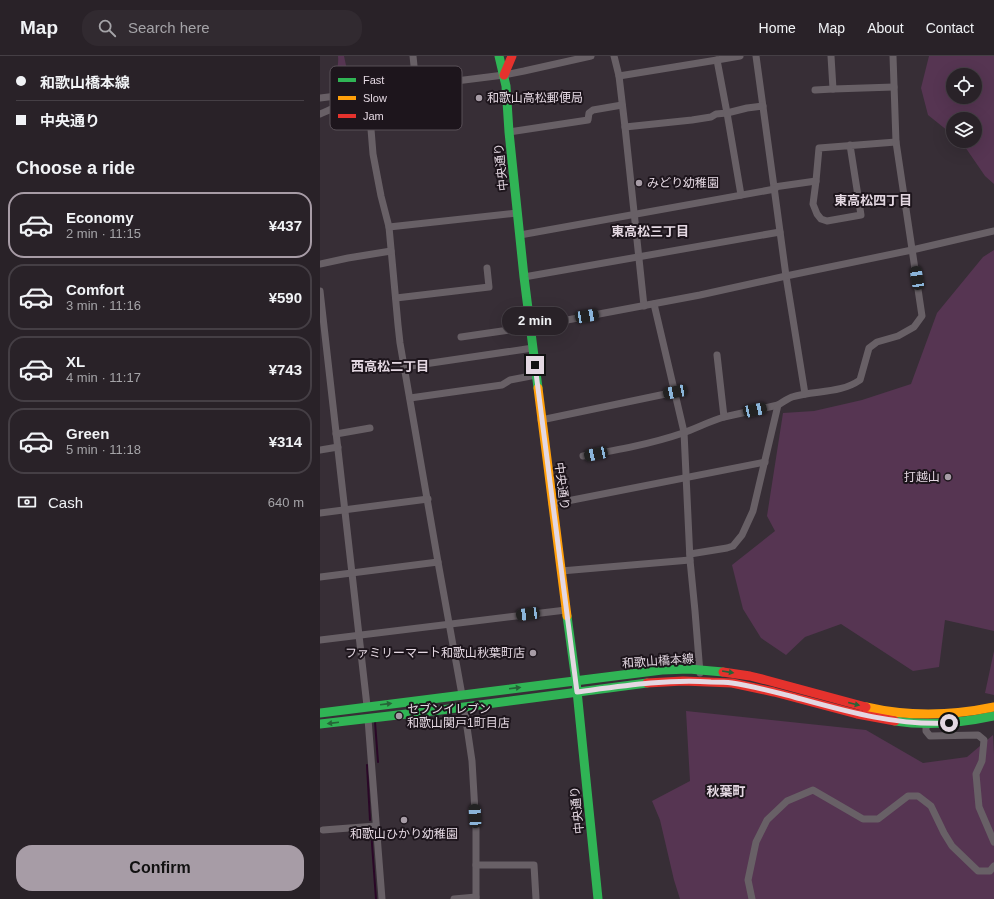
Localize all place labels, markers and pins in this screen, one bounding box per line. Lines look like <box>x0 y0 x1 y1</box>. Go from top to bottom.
place label: 和歌山高松郵便局 <box>487 91 583 105</box>
marker: 和歌山高松郵便局 <box>474 93 484 103</box>
place label: みどり幼稚園 <box>647 176 719 190</box>
marker: みどり幼稚園 <box>634 178 644 188</box>
place label: 打越山 <box>904 470 940 484</box>
marker: 打越山 <box>943 472 953 482</box>
place label: ファミリーマート和歌山秋葉町店 <box>345 646 525 660</box>
marker: ファミリーマート和歌山秋葉町店 <box>528 648 538 658</box>
place label: セブンイレブン 和歌山関戸1町目店 <box>407 702 510 730</box>
marker: セブンイレブン 和歌山関戸1町目店 <box>394 711 404 721</box>
marker: 和歌山ひかり幼稚園 <box>399 815 409 825</box>
place label: 和歌山ひかり幼稚園 <box>350 827 458 841</box>

